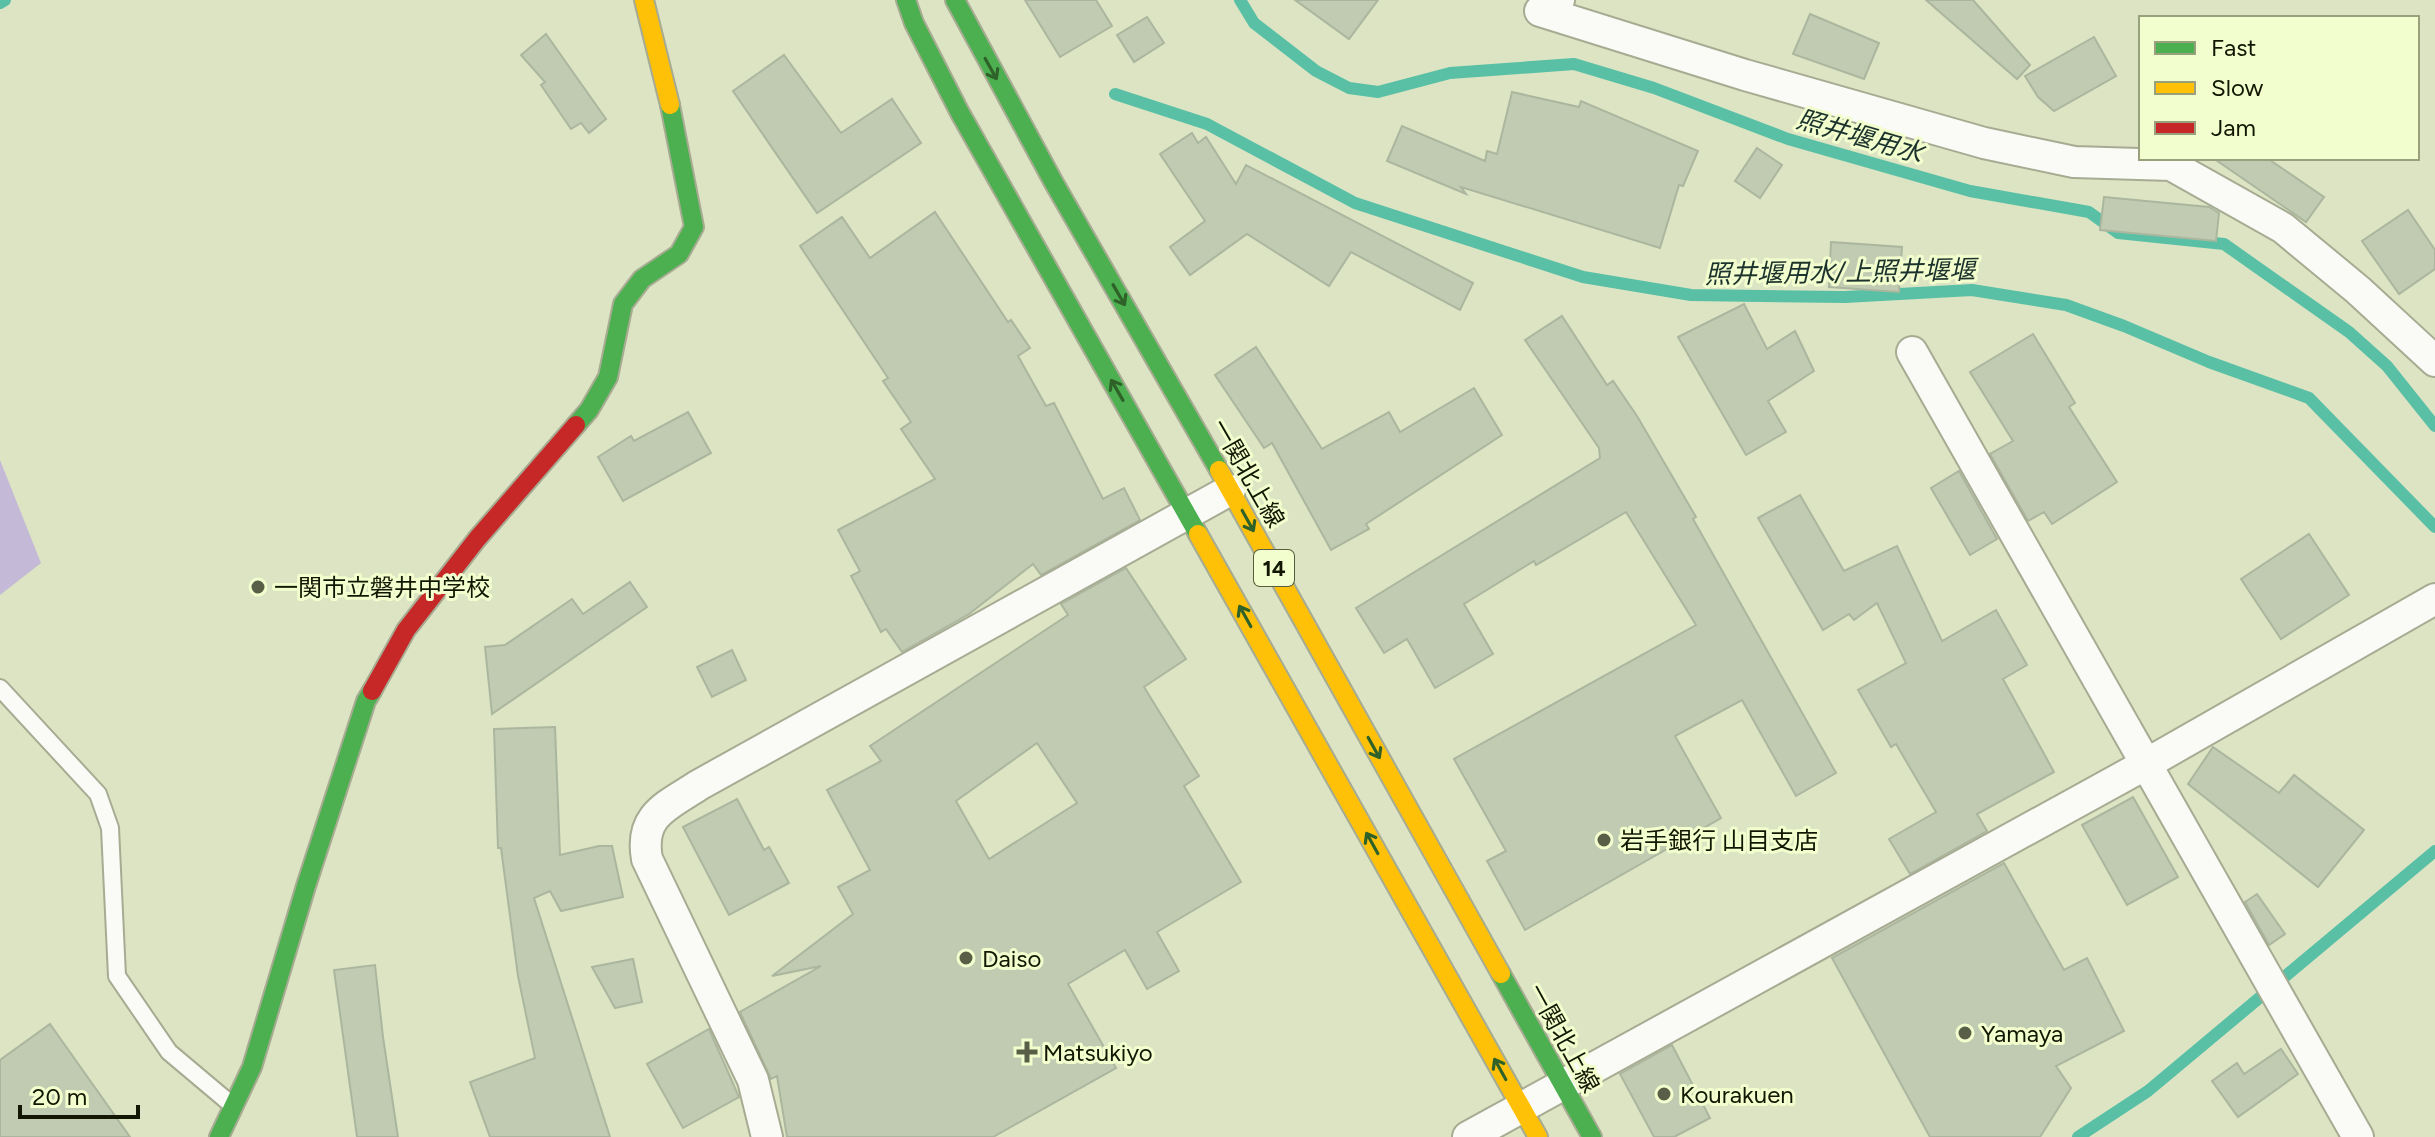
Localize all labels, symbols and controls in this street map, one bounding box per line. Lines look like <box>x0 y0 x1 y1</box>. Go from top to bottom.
legend <box>2139 16 2419 160</box>
text: Fast <box>2211 33 2256 62</box>
one-way arrow <box>984 56 1000 80</box>
text: Slow <box>2211 73 2264 102</box>
water label: 照井堰用水 <box>1793 103 1930 170</box>
text: Jam <box>2211 113 2256 142</box>
water label: 照井堰用水/上照井堰堰 <box>1705 254 1979 290</box>
one-way arrow <box>1112 283 1127 307</box>
one-way arrow <box>1109 379 1125 402</box>
street label: 一関北上線 <box>1205 414 1291 532</box>
one-way arrow <box>1240 509 1256 532</box>
road number: 14 <box>1254 550 1294 586</box>
place label: 一関市立磐井中学校 <box>274 573 490 602</box>
marker: 一関市立磐井中学校 <box>249 578 267 596</box>
one-way arrow <box>1237 605 1253 628</box>
one-way arrow <box>1367 736 1383 759</box>
place label: 岩手銀行 山目支店 <box>1620 826 1818 855</box>
one-way arrow <box>1364 831 1380 855</box>
marker: 岩手銀行 山目支店 <box>1595 831 1613 849</box>
place label: Daiso <box>982 944 1041 973</box>
marker: Daiso <box>957 949 975 967</box>
street label: 一関北上線 <box>1522 978 1606 1098</box>
place label: Yamaya <box>1981 1019 2063 1048</box>
marker: Yamaya <box>1956 1024 1974 1042</box>
place label: Matsukiyo <box>1043 1038 1153 1067</box>
marker: Matsukiyo <box>1018 1043 1036 1061</box>
one-way arrow <box>1492 1058 1508 1081</box>
scale bar <box>20 1069 138 1119</box>
place label: Kourakuen <box>1680 1080 1794 1109</box>
text: 20 m <box>32 1082 87 1111</box>
marker: Kourakuen <box>1655 1085 1673 1103</box>

